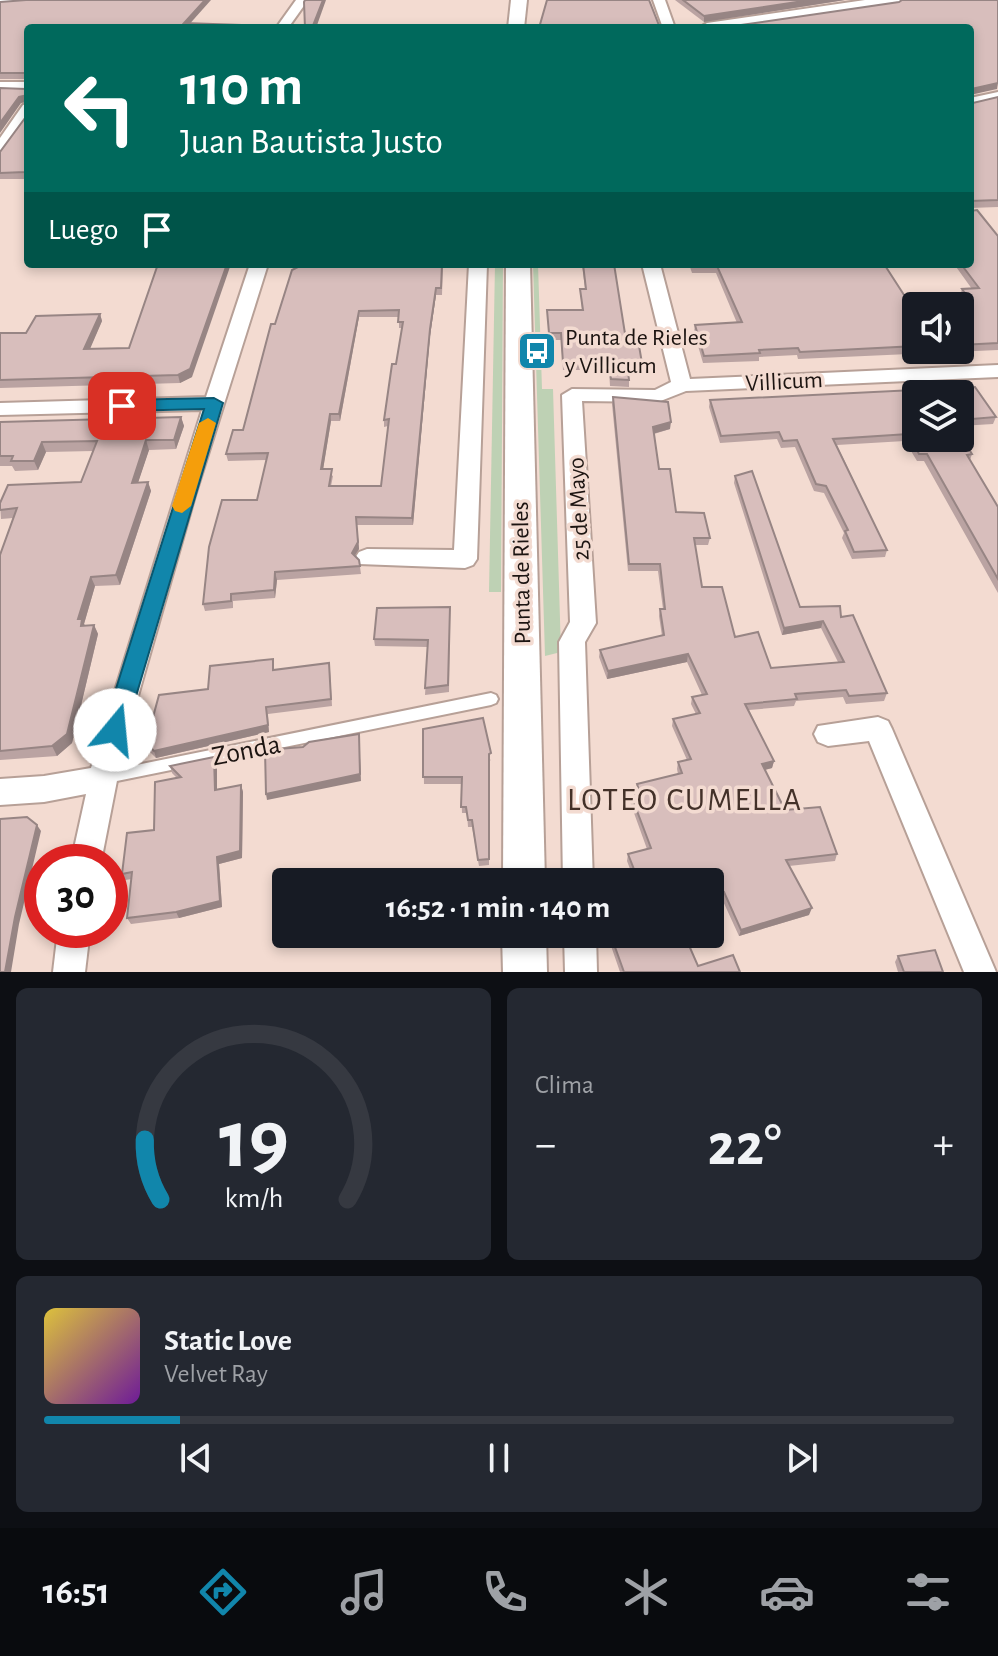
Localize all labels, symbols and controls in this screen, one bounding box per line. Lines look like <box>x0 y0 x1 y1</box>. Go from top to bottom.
icon: left <box>48 56 152 160</box>
text: 110 m <box>180 59 303 115</box>
text: Juan Bautista Justo <box>180 124 443 160</box>
icon: arrive <box>135 208 179 252</box>
text: Luego <box>48 215 119 245</box>
map controls <box>902 292 974 452</box>
button: sound <box>902 292 974 364</box>
place label: Punta de Rieles y Villicum <box>564 326 708 378</box>
bus stop icon: Punta de Rieles y Villicum <box>516 330 558 372</box>
street label: Villicum <box>745 368 823 396</box>
pin <box>88 372 156 440</box>
button: layers <box>902 380 974 452</box>
icon: arrive <box>100 384 144 428</box>
street label: 25 de Mayo <box>564 457 594 561</box>
street label: Punta de Rieles <box>509 501 535 645</box>
position arrow <box>73 688 157 772</box>
street label: Zonda <box>210 731 283 771</box>
district label: LOTEO CUMELLA <box>567 784 803 816</box>
speed limit sign: 30 <box>24 844 128 948</box>
text: 16:52 · 1 min · 140 m <box>386 893 610 923</box>
text: Clima <box>535 1072 594 1098</box>
text: 19 <box>218 1099 289 1183</box>
text: 22° <box>707 1116 782 1176</box>
text: − <box>535 1123 556 1167</box>
text: + <box>933 1123 954 1167</box>
text: km/h <box>224 1184 283 1213</box>
text: Static Love <box>164 1326 292 1356</box>
text: Velvet Ray <box>164 1361 268 1387</box>
icon: previous <box>174 1436 218 1480</box>
icon: pause <box>477 1436 521 1480</box>
icon: next <box>780 1436 824 1480</box>
icon: directions <box>195 1564 251 1620</box>
icon: music <box>336 1564 392 1620</box>
icon: phone <box>477 1564 533 1620</box>
icon: climate <box>618 1564 674 1620</box>
icon: car <box>759 1564 815 1620</box>
icon: filters <box>900 1564 956 1620</box>
text: 16:51 <box>42 1574 110 1610</box>

